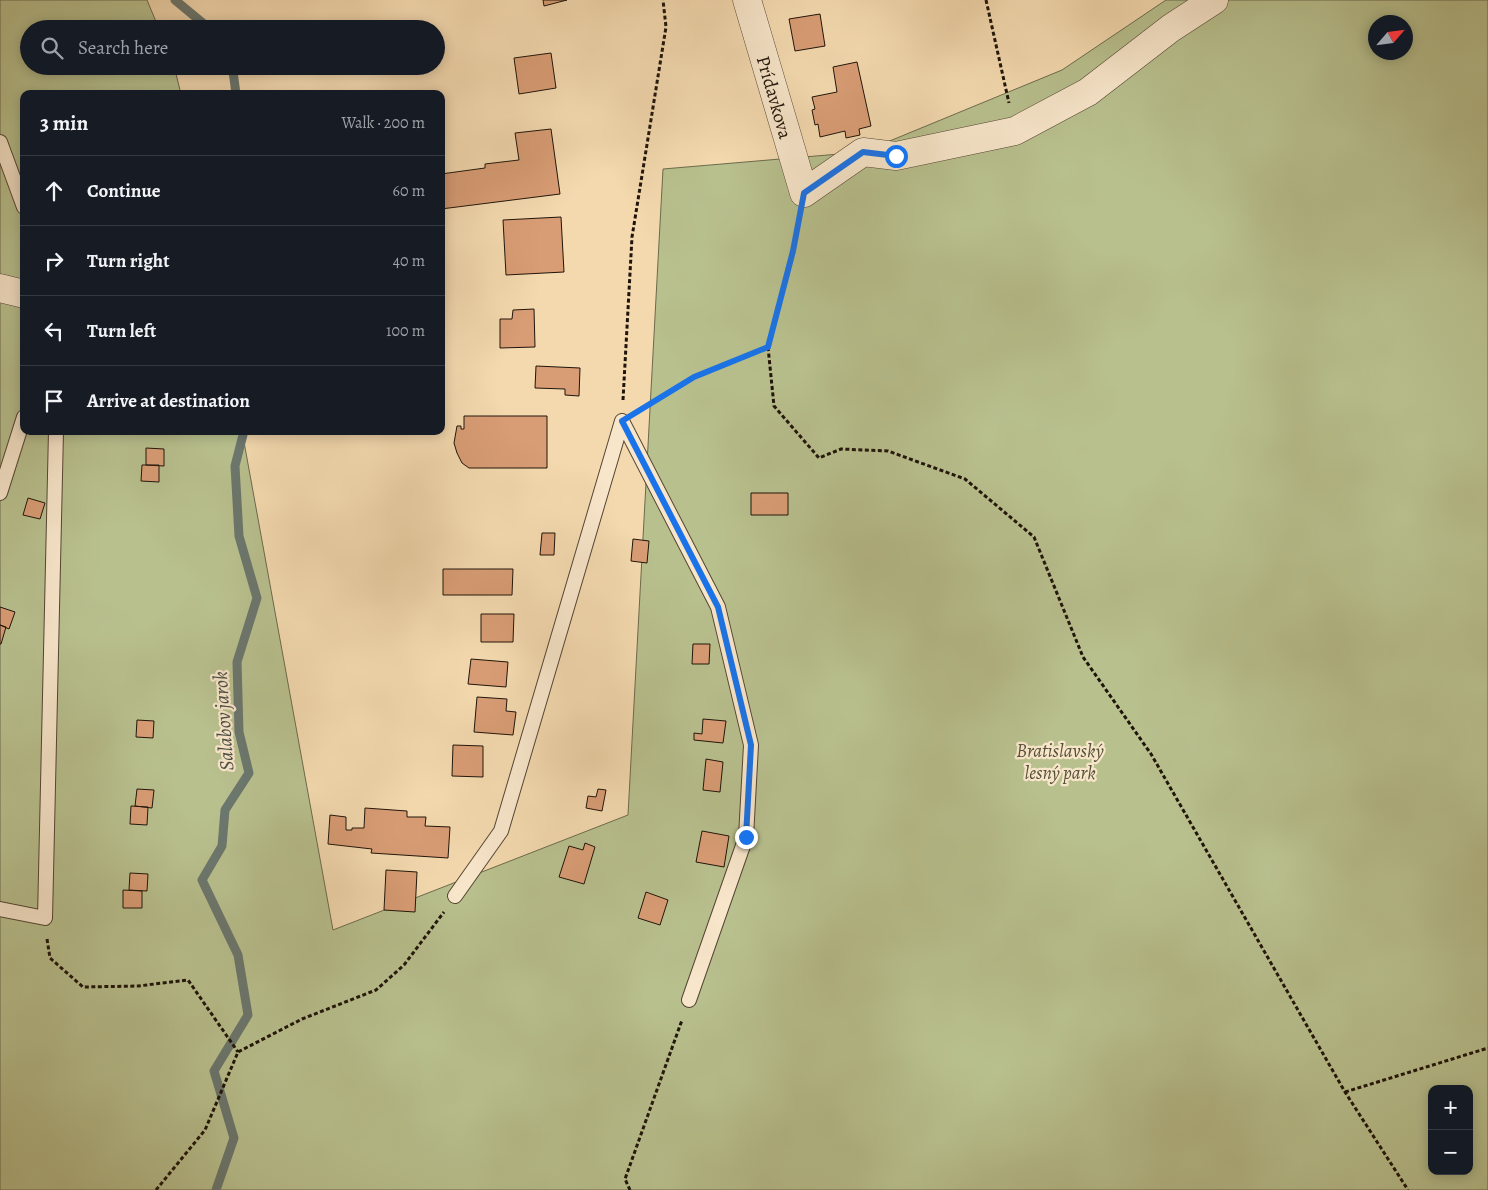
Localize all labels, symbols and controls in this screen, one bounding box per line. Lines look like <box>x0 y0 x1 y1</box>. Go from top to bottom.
north arrow <box>1368 15 1413 60</box>
search box <box>20 20 445 75</box>
icon: search <box>38 34 66 62</box>
text: Search here <box>78 35 168 61</box>
street label: Prídavkova <box>750 53 798 142</box>
text: 3 min <box>40 109 88 137</box>
text: Walk · 200 m <box>341 112 425 134</box>
route start <box>885 145 908 168</box>
icon: ahead <box>40 177 68 205</box>
text: Continue <box>87 178 161 204</box>
text: 60 m <box>393 180 425 202</box>
icon: right <box>40 247 68 275</box>
text: Turn right <box>87 248 169 274</box>
text: 40 m <box>393 250 425 272</box>
icon: left <box>40 317 68 345</box>
text: Turn left <box>87 318 156 344</box>
text: 100 m <box>386 320 425 342</box>
icon: arrive <box>40 387 68 415</box>
text: Arrive at destination <box>87 388 250 414</box>
water label: Salabov jarok <box>207 670 240 772</box>
park label: Bratislavský lesný park <box>1016 738 1104 786</box>
route end <box>735 826 758 849</box>
map controls <box>1428 1085 1473 1175</box>
button: + <box>1428 1085 1473 1130</box>
button: − <box>1428 1130 1473 1175</box>

